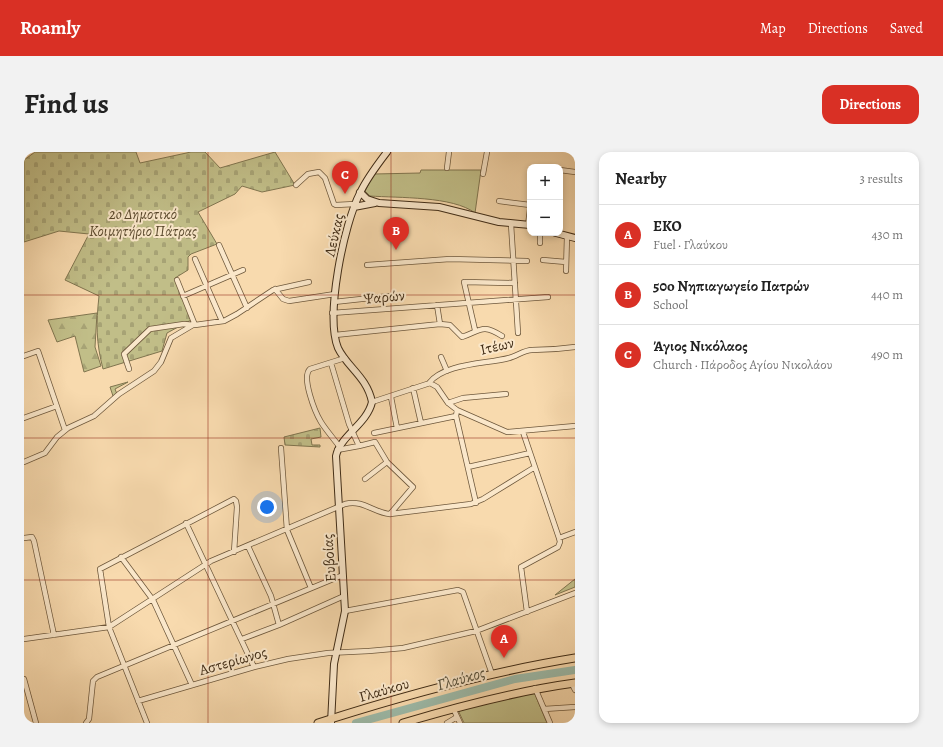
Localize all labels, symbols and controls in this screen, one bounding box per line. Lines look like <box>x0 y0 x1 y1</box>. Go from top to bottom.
text: Roamly <box>20 15 80 41</box>
text: Map <box>760 19 786 38</box>
text: Directions <box>808 19 868 38</box>
text: Saved <box>890 19 923 38</box>
text: Find us <box>24 85 109 123</box>
button: Directions <box>822 85 919 124</box>
pin: C <box>332 161 358 194</box>
map controls <box>527 164 563 236</box>
button: + <box>527 164 563 200</box>
text: Nearby <box>615 167 666 190</box>
text: 3 results <box>859 170 903 187</box>
button: − <box>527 200 563 236</box>
park label: 2o Δημοτικό Κοιμητήριο Πάτρας <box>89 204 197 241</box>
street label: Λεύκας <box>319 212 349 259</box>
text: EKO <box>653 216 682 236</box>
pin: B <box>383 217 409 250</box>
text: A <box>624 226 632 243</box>
text: 430 m <box>871 226 903 243</box>
text: Fuel · Γλαύκου <box>653 236 728 253</box>
text: 50o Νηπιαγωγείο Πατρών <box>653 276 809 296</box>
street label: Ψαρών <box>362 285 406 309</box>
text: B <box>624 286 632 303</box>
text: 440 m <box>871 286 903 303</box>
text: School <box>653 296 688 313</box>
street label: Ιτέων <box>478 332 516 360</box>
text: Άγιος Νικόλαος <box>653 336 748 356</box>
text: C <box>624 346 632 363</box>
text: 490 m <box>871 346 903 363</box>
text: Church · Πάροδος Αγίου Νικολάου <box>653 356 833 373</box>
your location <box>257 497 277 517</box>
street label: Ευβοίας <box>317 533 341 583</box>
pin: A <box>491 625 517 658</box>
street label: Αστερίωνος <box>196 642 269 680</box>
water label: Γλαύκος <box>434 662 488 696</box>
street label: Γλαύκου <box>357 673 412 707</box>

